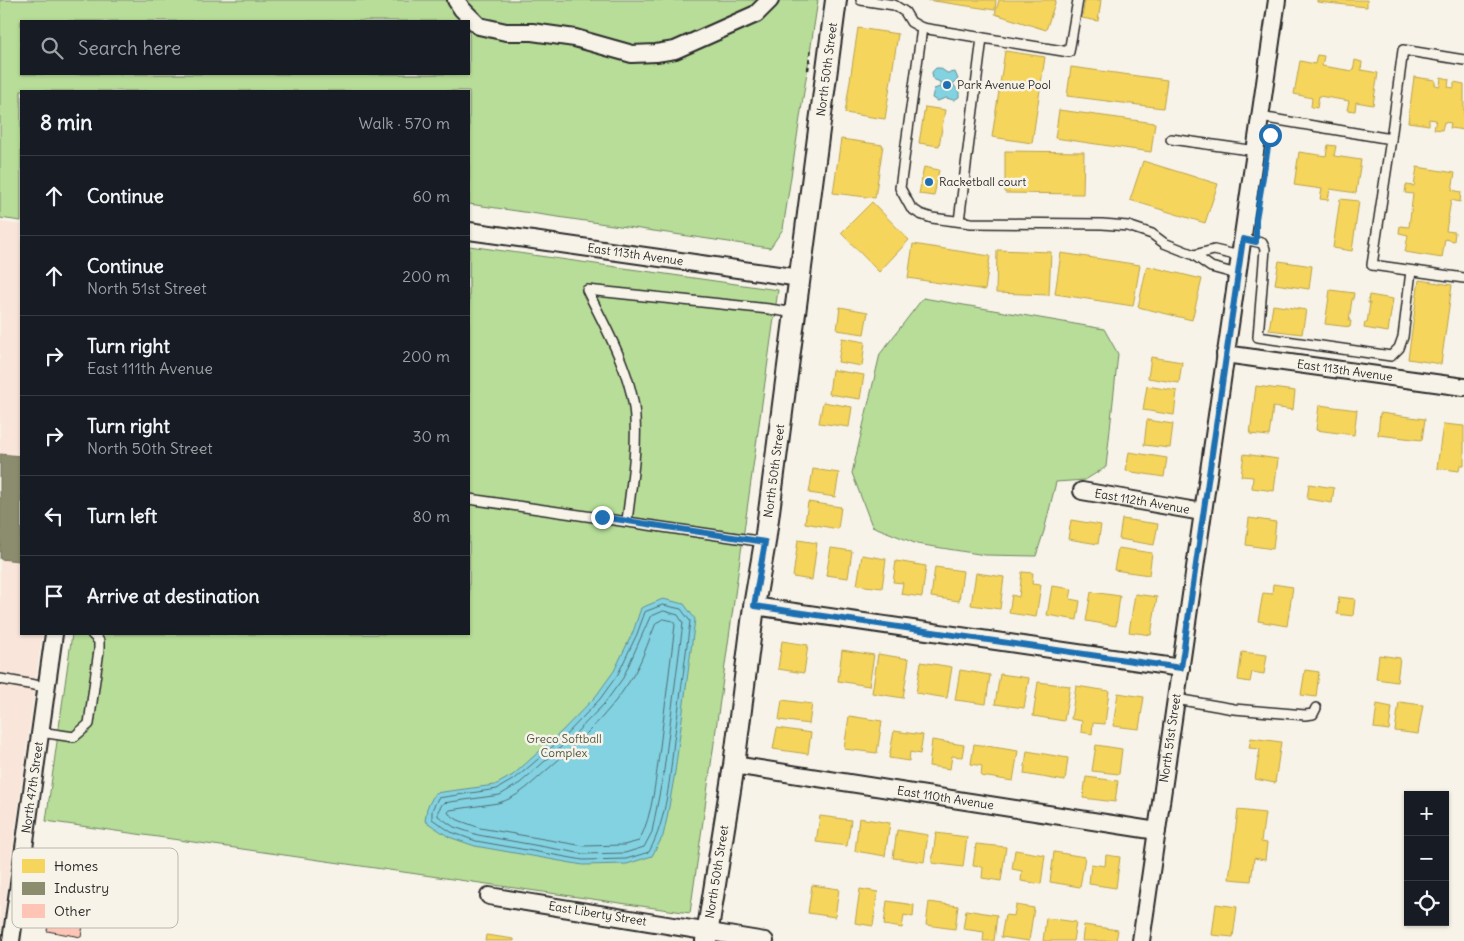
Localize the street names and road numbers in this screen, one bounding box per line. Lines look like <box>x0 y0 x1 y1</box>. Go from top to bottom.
street label: North 50th Street <box>813 22 840 117</box>
street label: East 113th Avenue <box>587 240 684 268</box>
street label: East 113th Avenue <box>1296 356 1394 384</box>
street label: North 50th Street <box>760 423 787 519</box>
street label: East 112th Avenue <box>1093 485 1191 517</box>
street label: North 51st Street <box>1156 693 1184 784</box>
street label: North 47th Street <box>18 741 46 834</box>
street label: East 110th Avenue <box>896 783 995 812</box>
street label: North 50th Street <box>702 824 731 920</box>
street label: East Liberty Street <box>548 898 648 929</box>

